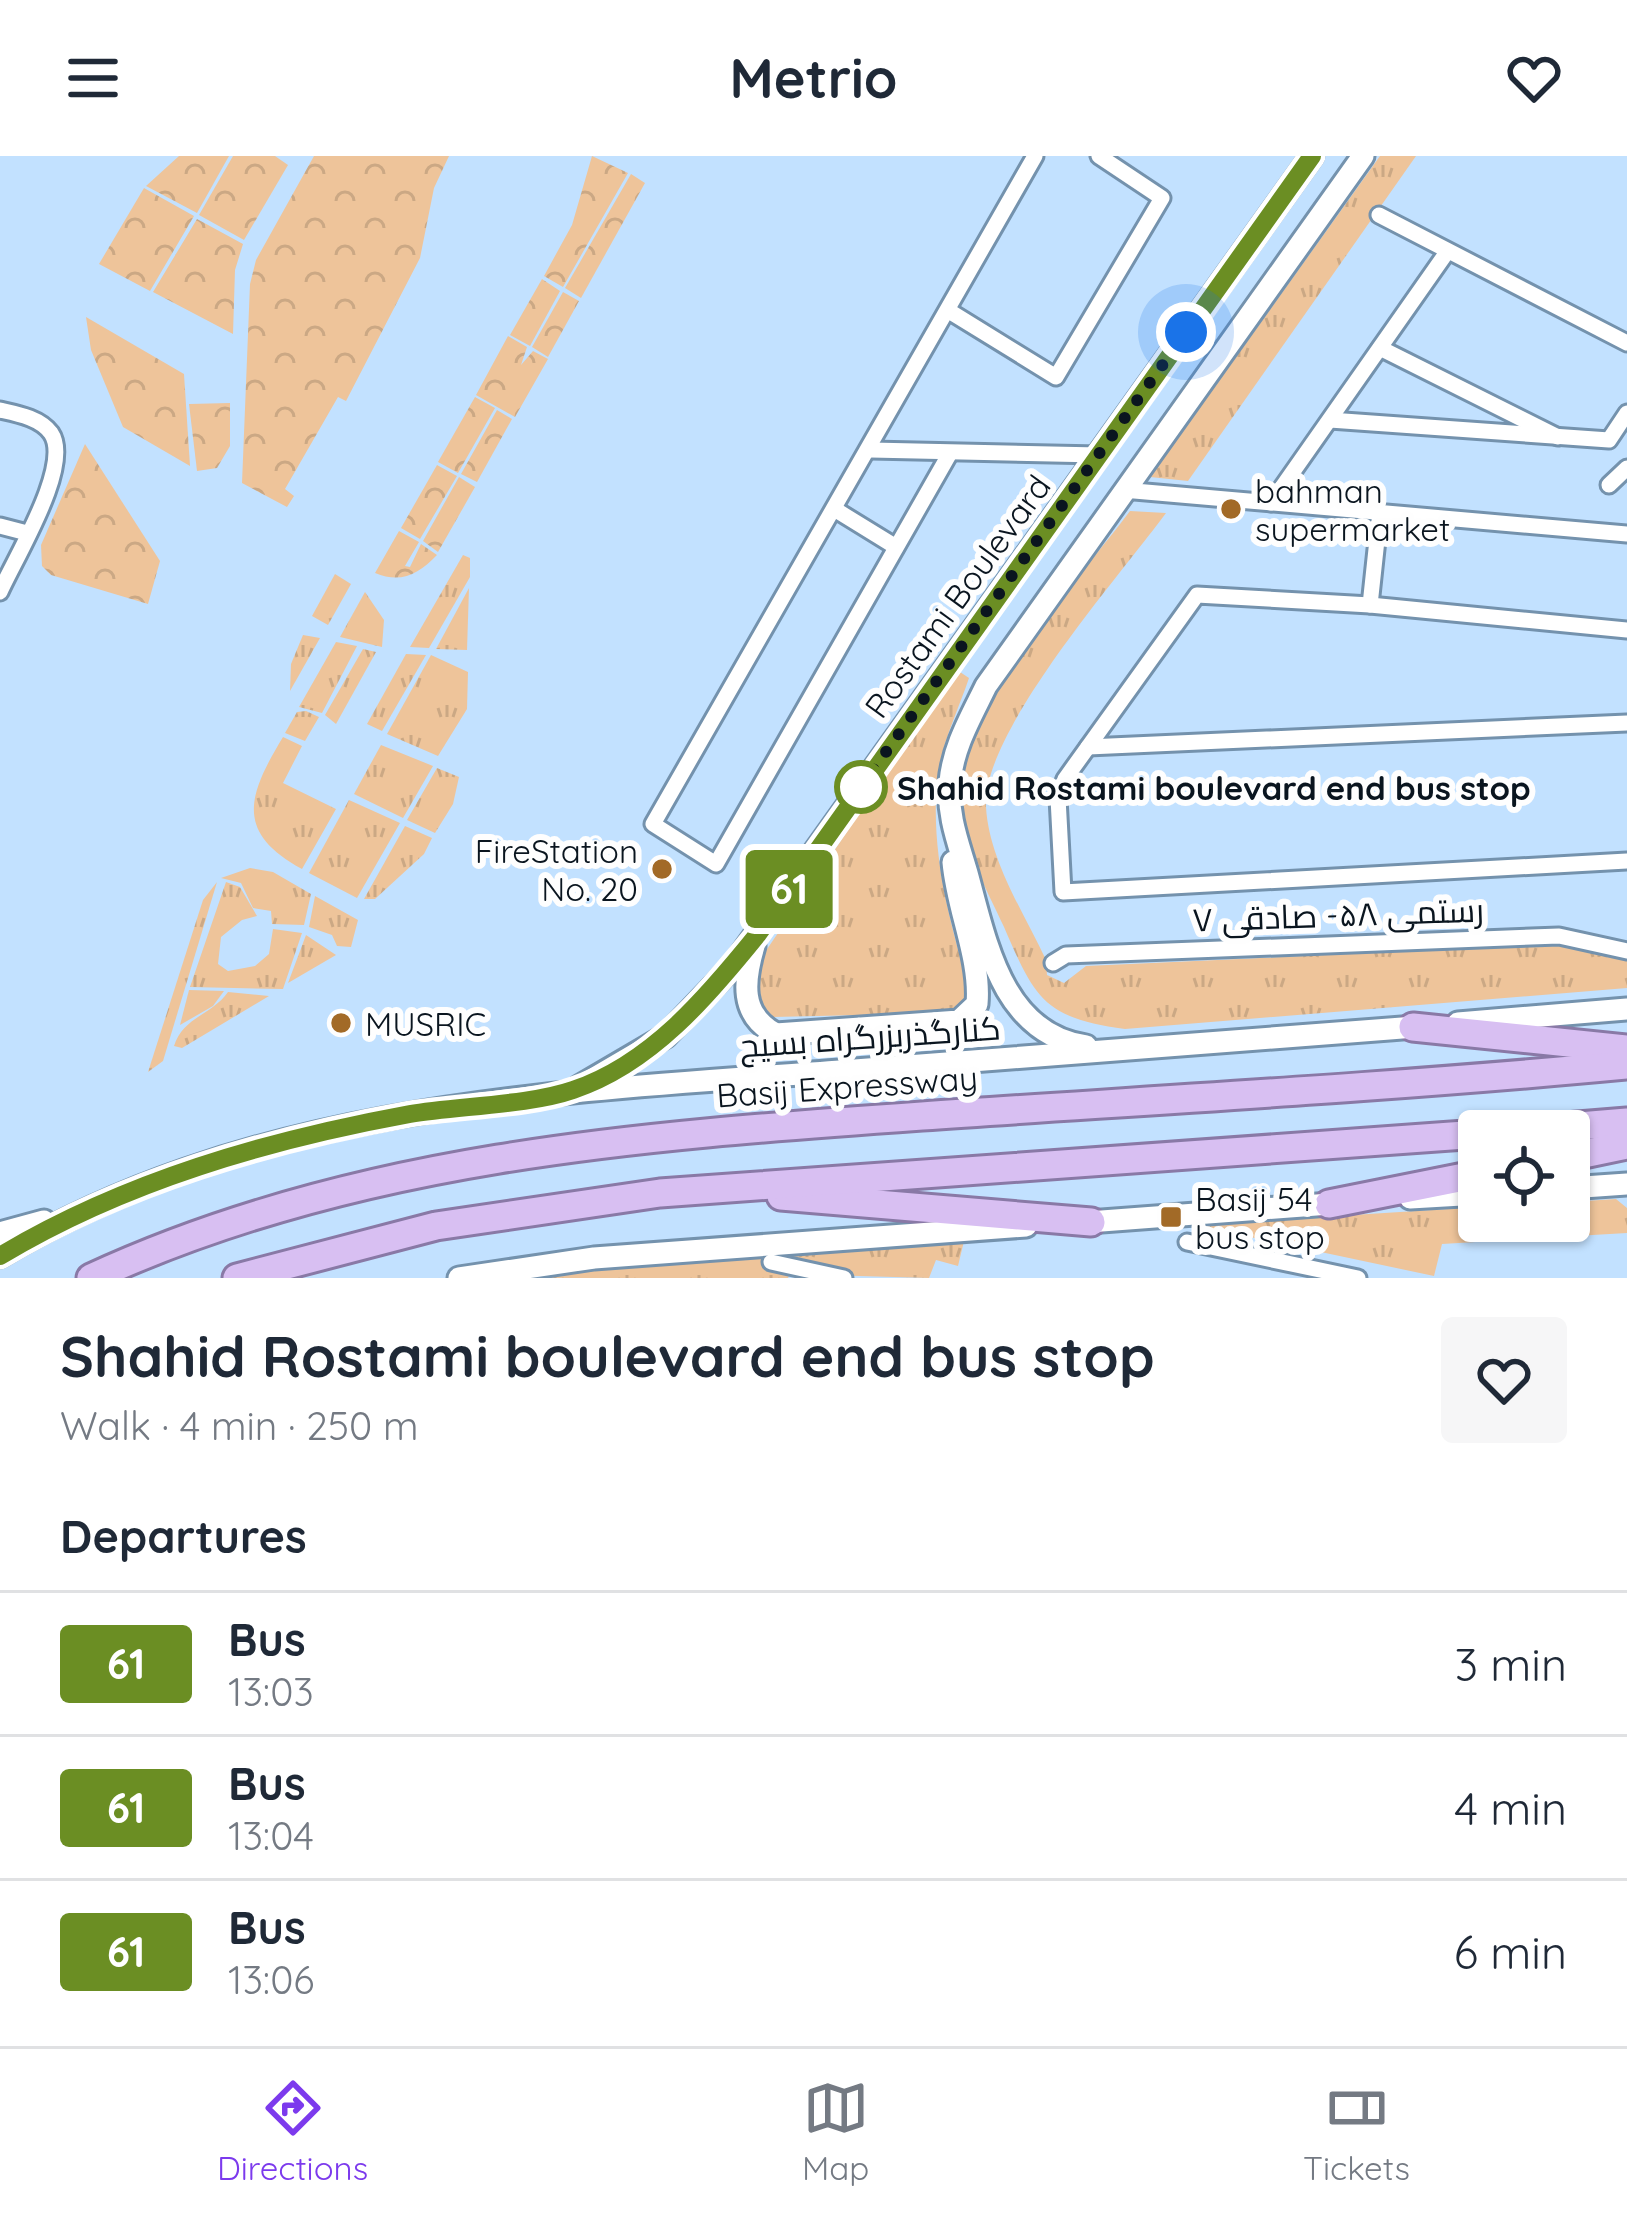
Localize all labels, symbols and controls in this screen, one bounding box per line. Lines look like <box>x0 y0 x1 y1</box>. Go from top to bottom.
text: Metrio <box>729 44 898 112</box>
icon: menu <box>60 45 126 111</box>
icon: heart <box>1501 45 1567 111</box>
your location <box>1156 302 1216 362</box>
street label: Rostami Boulevard <box>855 467 1059 725</box>
place label: bahman supermarket <box>1255 470 1450 549</box>
marker: bahman supermarket <box>1218 496 1244 522</box>
marker: Shahid Rostami boulevard end bus stop <box>836 762 886 812</box>
place label: Shahid Rostami boulevard end bus stop <box>897 767 1531 808</box>
place label: FireStation No. 20 <box>475 830 638 909</box>
line badge: 61 <box>735 850 843 928</box>
marker: FireStation No. 20 <box>649 856 675 882</box>
text: 61 <box>770 862 808 915</box>
street label: رستمی ۵۸- صادقی ۷ <box>1192 888 1484 941</box>
place label: MUSRIC <box>365 1003 486 1044</box>
street label: کنارگذربزرگراه بسیج <box>738 1006 1002 1069</box>
marker: MUSRIC <box>328 1010 354 1036</box>
street label: Basij Expressway <box>715 1056 979 1116</box>
map controls <box>1458 1110 1590 1242</box>
button: locate <box>1458 1110 1590 1242</box>
place label: Basij 54 bus stop <box>1195 1178 1325 1257</box>
marker: Basij 54 bus stop <box>1158 1204 1184 1230</box>
button: heart <box>1441 1317 1567 1443</box>
text: Shahid Rostami boulevard end bus stop <box>60 1320 1155 1391</box>
text: Walk · 4 min · 250 m <box>60 1401 419 1450</box>
text: Departures <box>60 1508 307 1564</box>
text: Bus <box>228 1611 306 1667</box>
text: 3 min <box>1454 1636 1567 1692</box>
text: 61 <box>107 1637 145 1690</box>
text: 13:03 <box>228 1667 314 1716</box>
text: Bus <box>228 1755 306 1811</box>
text: 4 min <box>1454 1780 1567 1836</box>
text: 61 <box>107 1781 145 1834</box>
text: 13:04 <box>228 1811 314 1860</box>
text: Bus <box>228 1899 306 1955</box>
text: 6 min <box>1454 1924 1567 1980</box>
text: 61 <box>107 1925 145 1978</box>
text: 13:06 <box>228 1955 314 2004</box>
tab: Directions <box>217 2075 368 2188</box>
tab: Map <box>802 2075 869 2188</box>
tab: Tickets <box>1303 2075 1410 2188</box>

